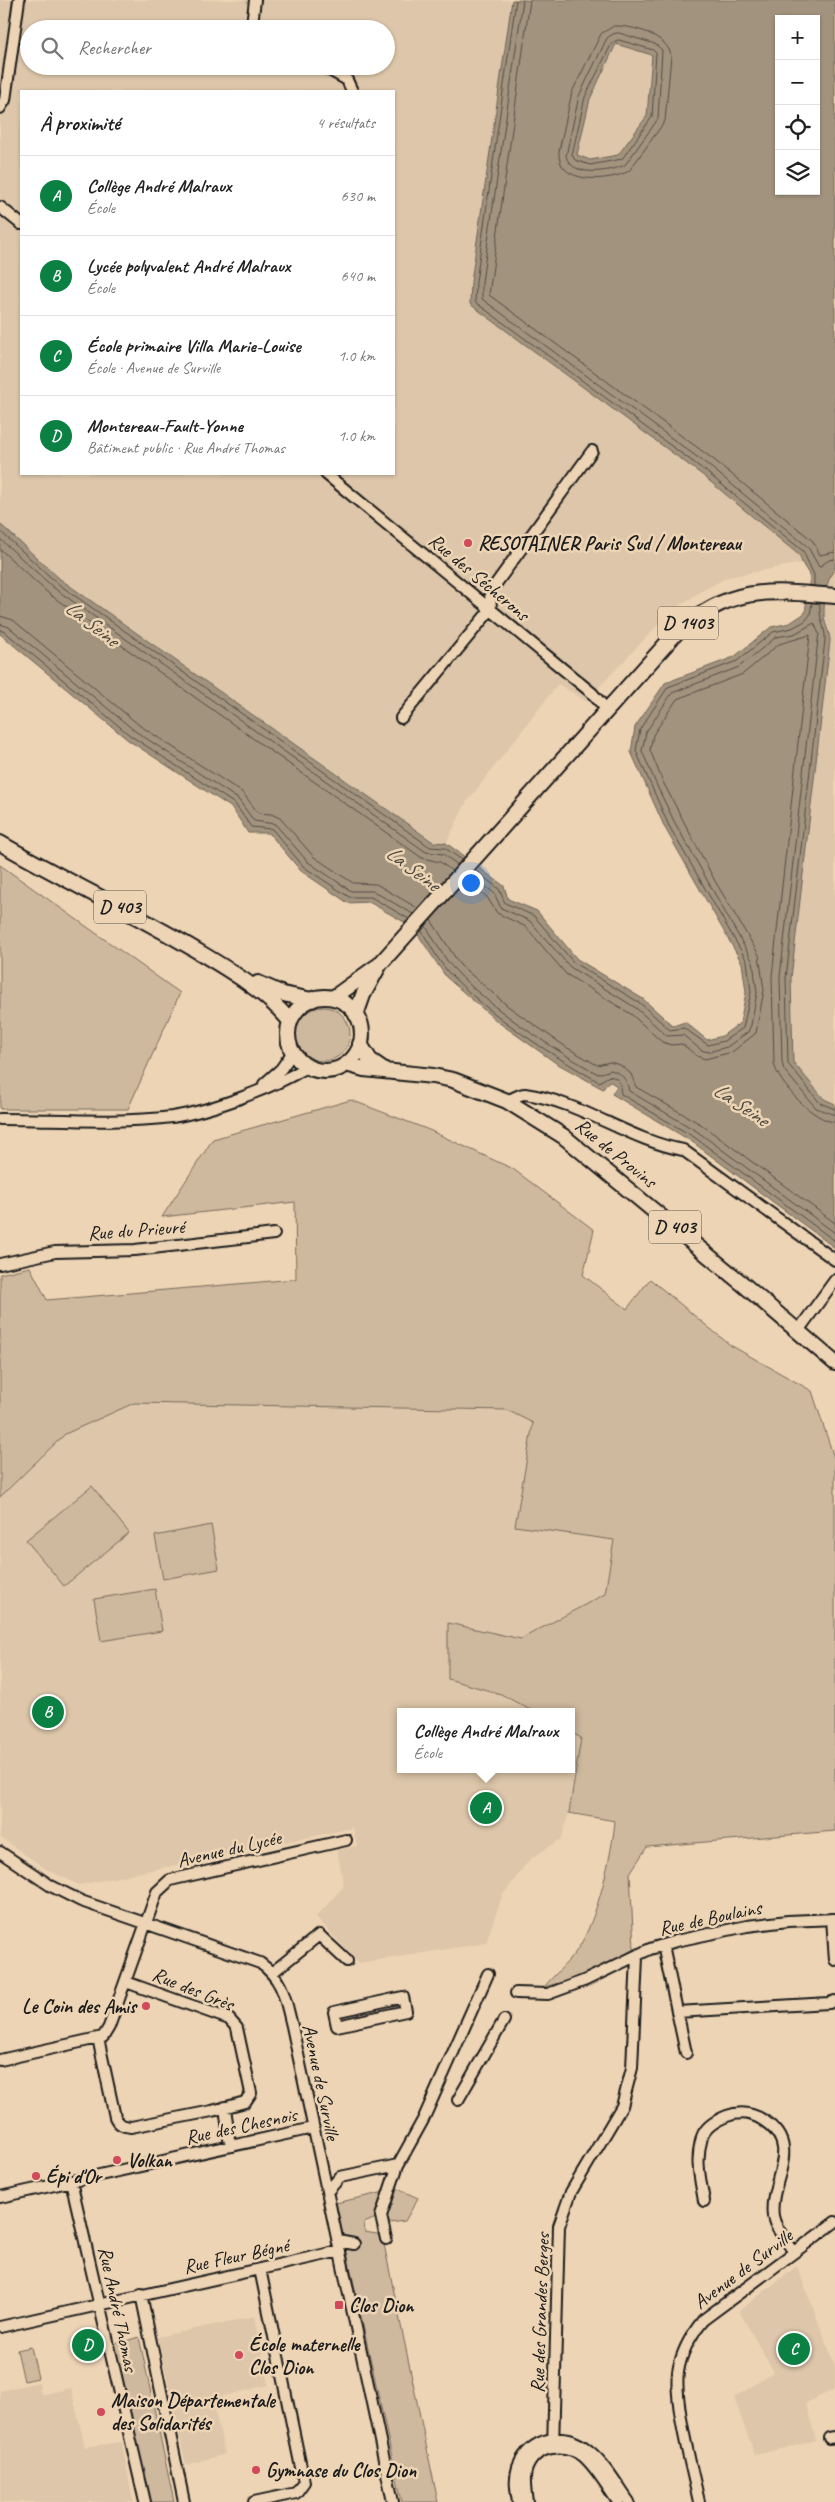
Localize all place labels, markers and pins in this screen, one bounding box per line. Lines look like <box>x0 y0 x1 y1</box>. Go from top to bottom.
place label: RESOTAINER Paris Sud / Montereau <box>478 531 742 556</box>
marker: RESOTAINER Paris Sud / Montereau <box>462 537 474 549</box>
pin: B <box>32 1693 64 1731</box>
pin: A <box>470 1789 502 1827</box>
place label: Le Coin des Amis <box>22 1994 138 2019</box>
marker: Le Coin des Amis <box>140 2000 152 2012</box>
place label: Volkan <box>127 2148 174 2173</box>
marker: Volkan <box>111 2154 123 2166</box>
place label: Épi d'Or <box>46 2164 104 2189</box>
marker: Épi d'Or <box>30 2170 42 2182</box>
place label: Clos Dion <box>349 2293 415 2318</box>
marker: Clos Dion <box>333 2299 345 2311</box>
pin: D <box>72 2326 104 2364</box>
pin: C <box>778 2330 810 2368</box>
place label: École maternelle Clos Dion <box>249 2332 361 2380</box>
marker: École maternelle Clos Dion <box>233 2349 245 2361</box>
place label: Maison Départementale des Solidarités <box>111 2388 276 2436</box>
marker: Maison Départementale des Solidarités <box>95 2406 107 2418</box>
place label: Gymnase du Clos Dion <box>266 2458 417 2483</box>
marker: Gymnase du Clos Dion <box>250 2464 262 2476</box>

